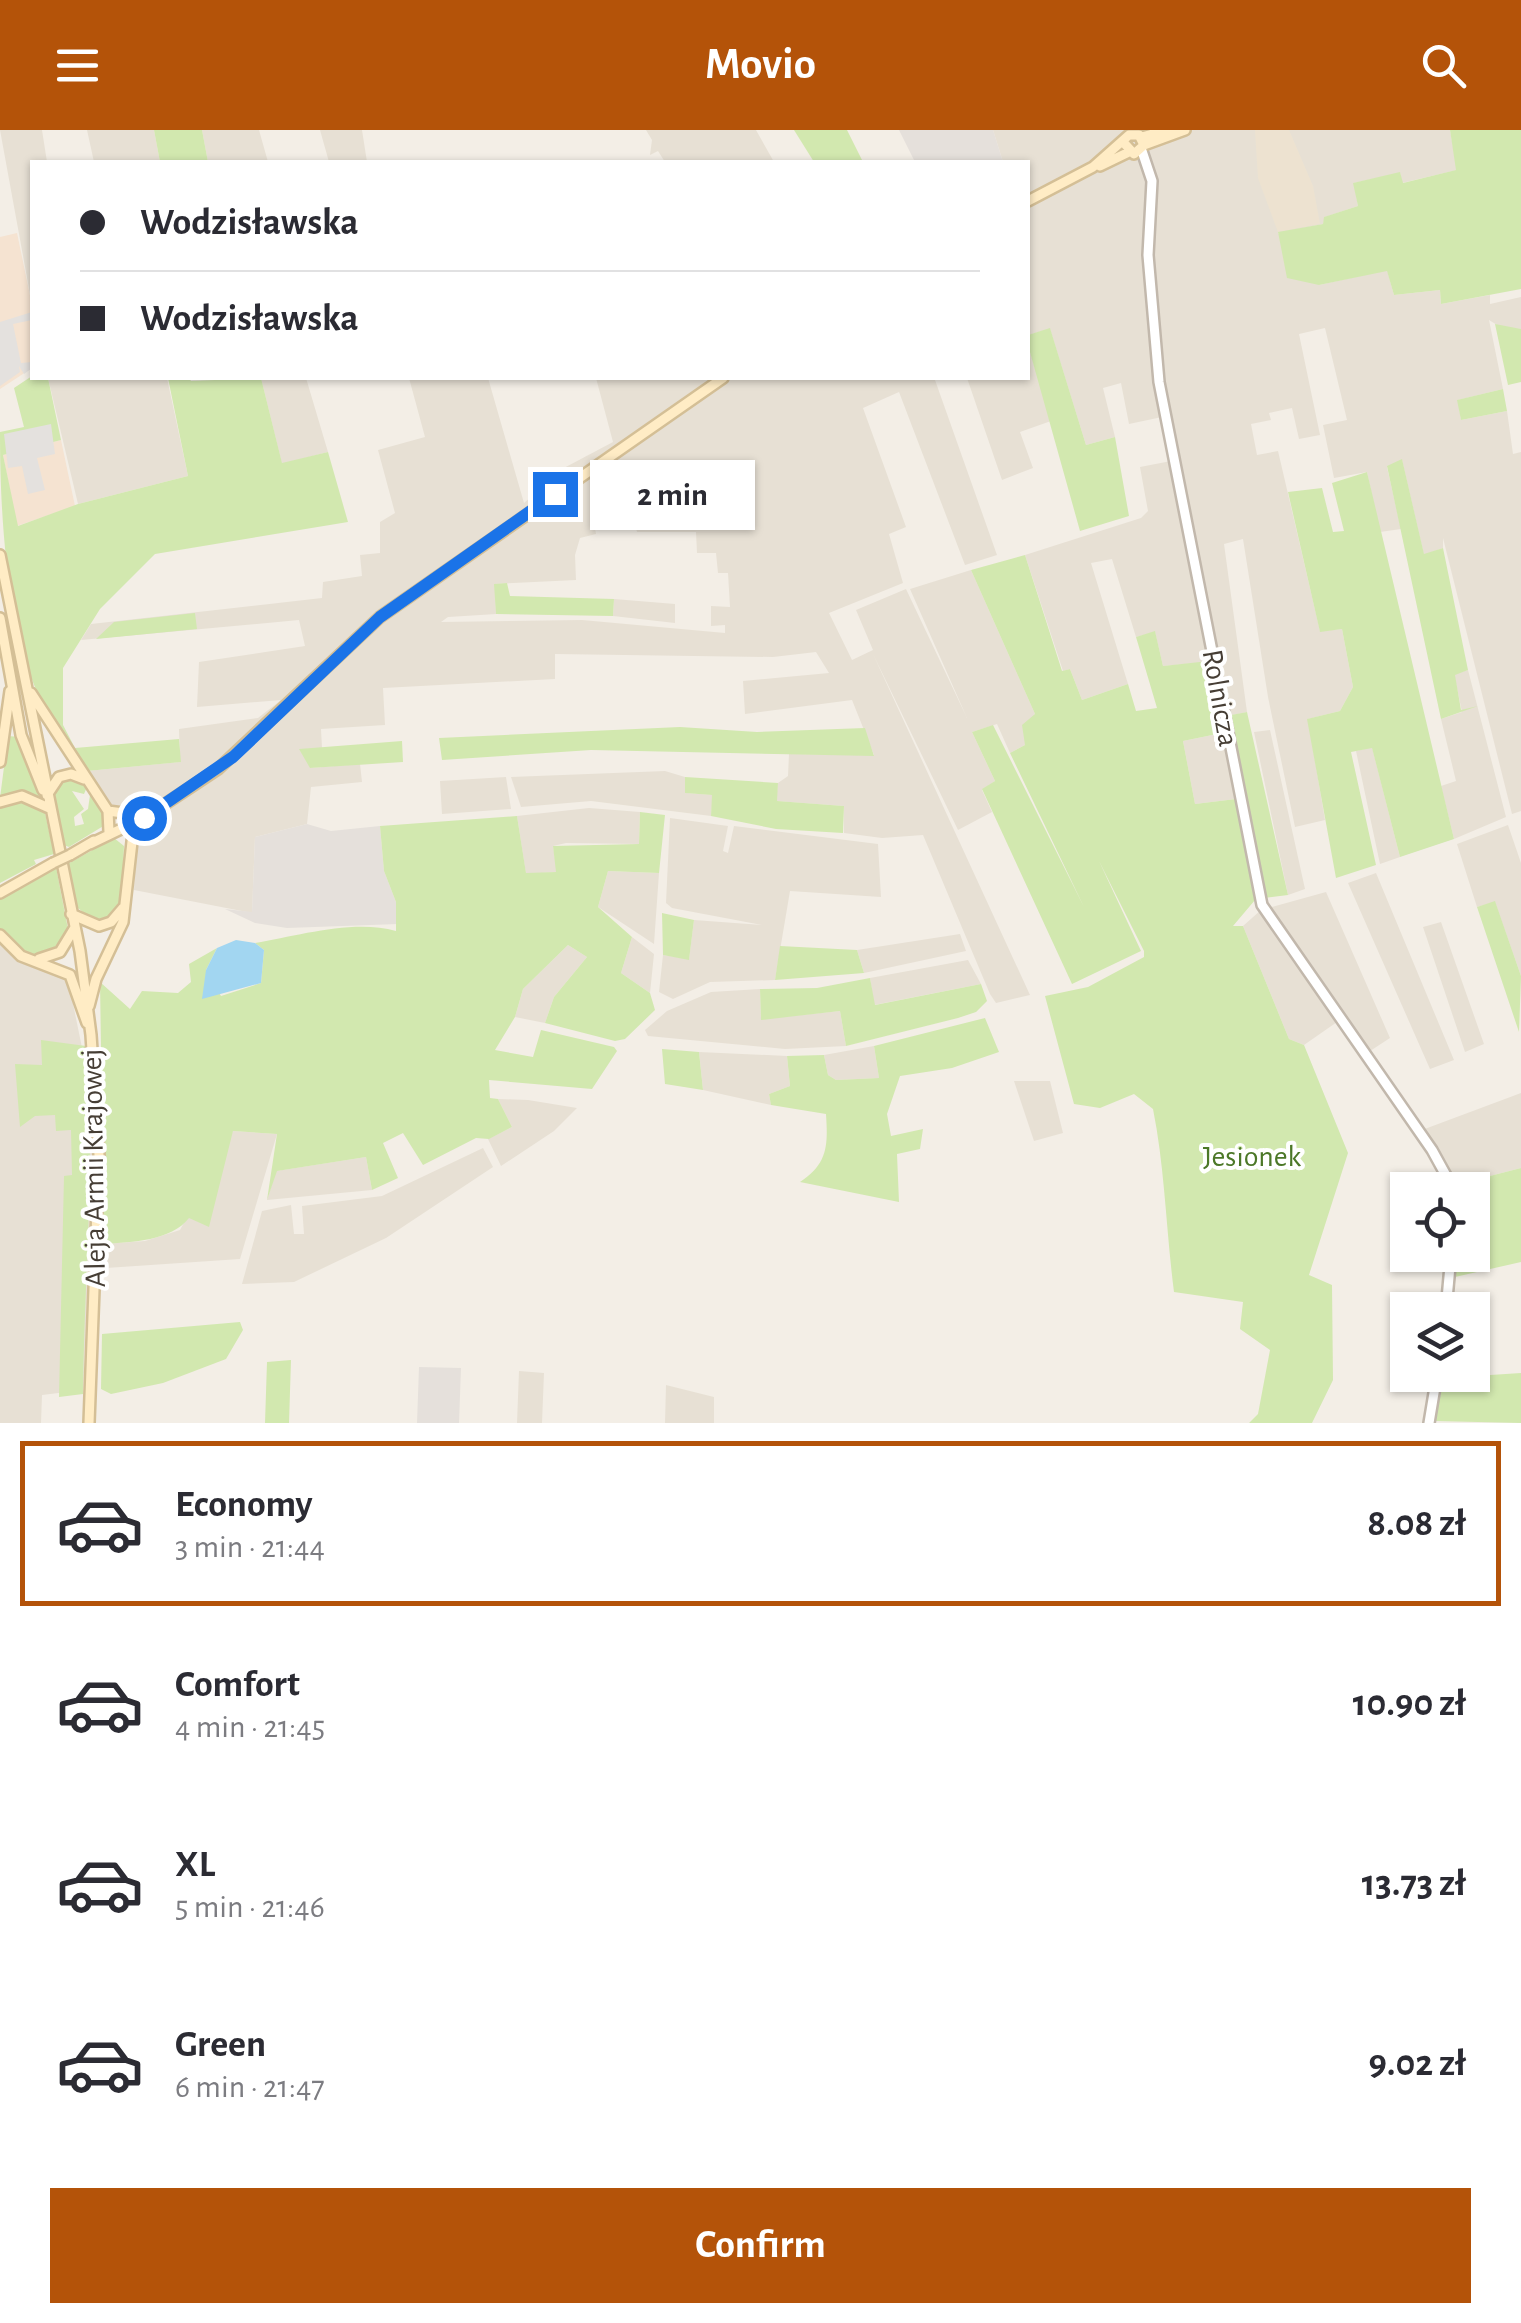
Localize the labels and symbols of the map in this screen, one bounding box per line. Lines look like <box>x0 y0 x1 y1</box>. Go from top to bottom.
callout: 2 min <box>590 459 755 529</box>
route end <box>533 472 578 517</box>
street label: Rolnicza <box>1197 647 1243 749</box>
route start <box>122 796 167 841</box>
street label: Aleja Armii Krajowej <box>77 1048 111 1288</box>
park label: Jesionek <box>1203 1142 1301 1172</box>

